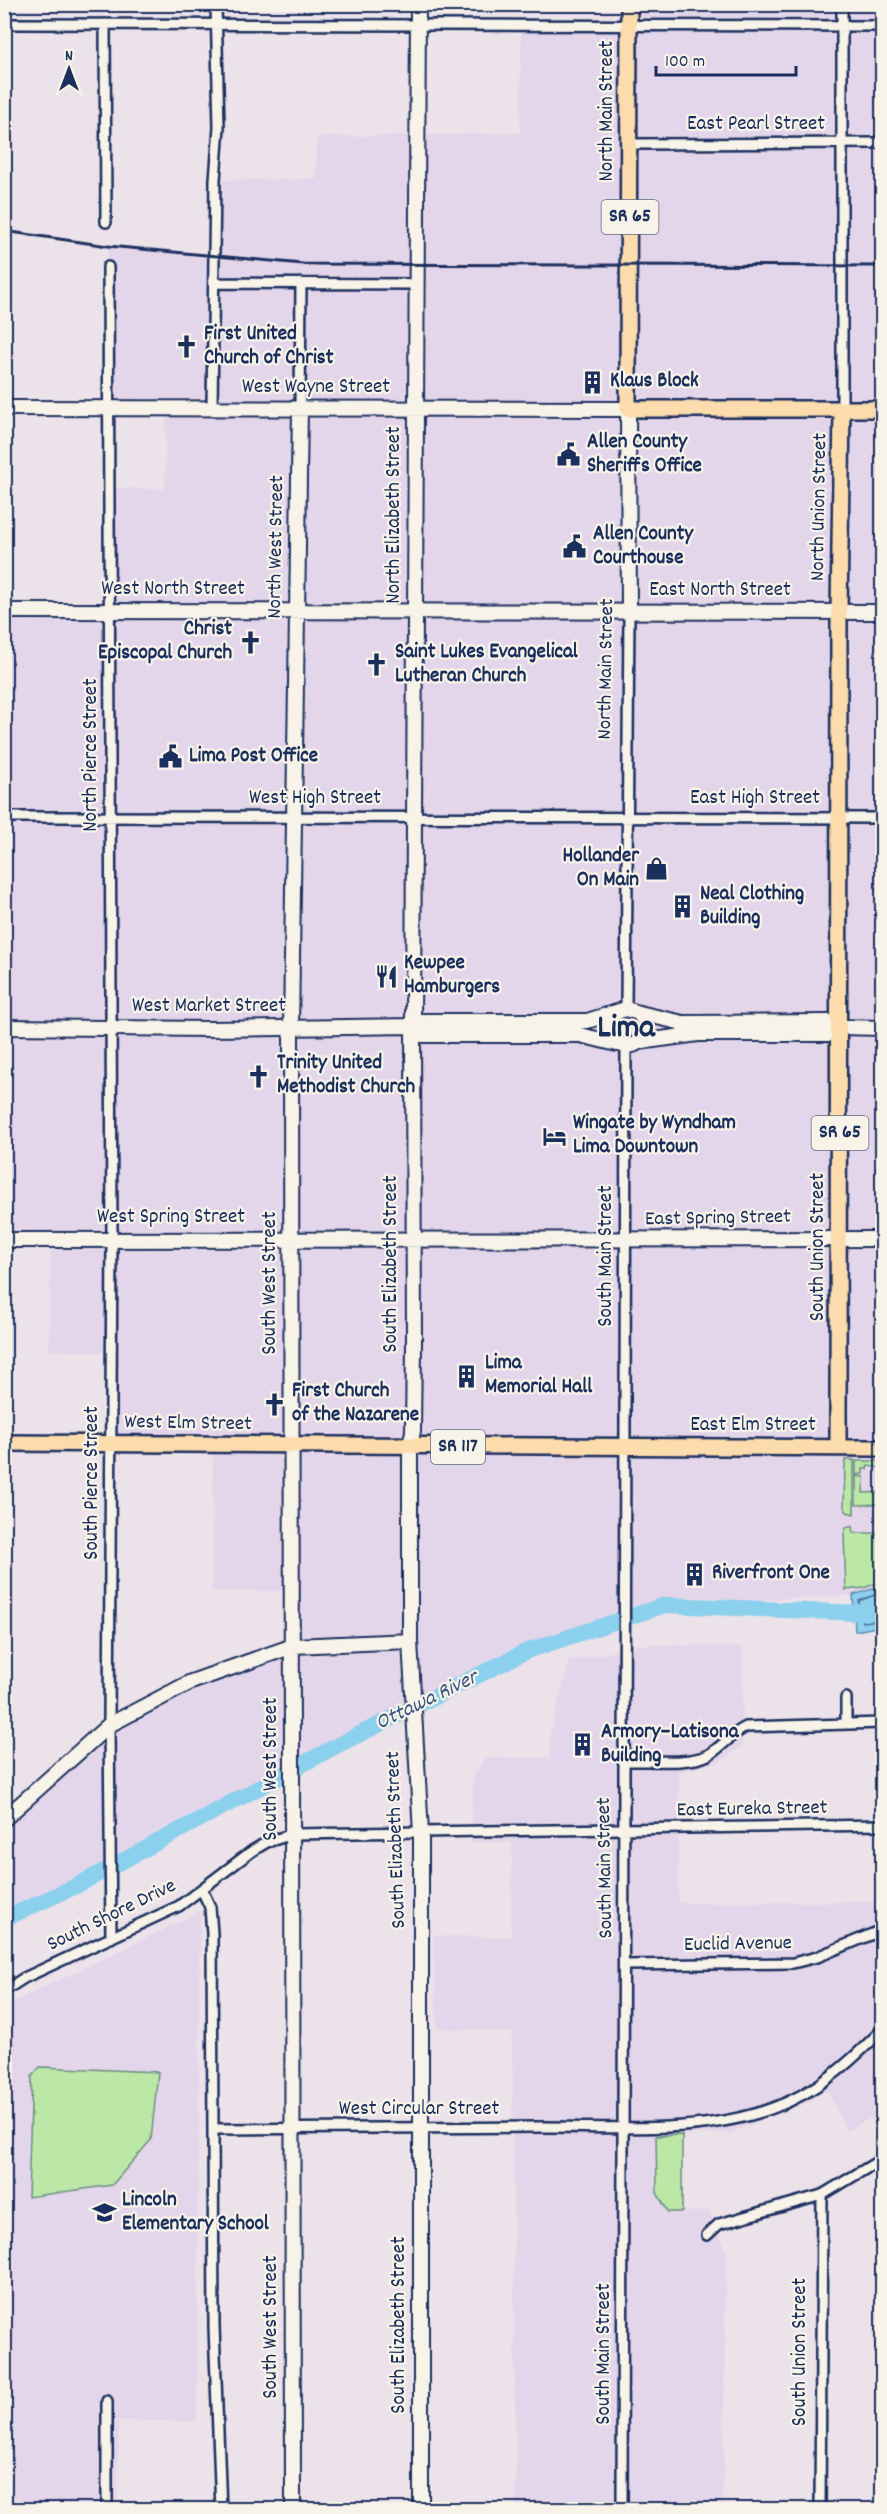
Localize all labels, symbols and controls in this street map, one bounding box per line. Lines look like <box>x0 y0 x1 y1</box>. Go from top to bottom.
north arrow <box>39 39 99 99</box>
scale bar <box>656 39 796 77</box>
street label: North Main Street <box>593 40 623 182</box>
text: N <box>65 45 73 68</box>
text: 100 m <box>665 50 705 75</box>
street label: East Pearl Street <box>687 110 825 140</box>
road number: SR 65 <box>602 200 658 234</box>
place label: First United Church of Christ <box>204 320 334 374</box>
church icon: First United Church of Christ <box>173 334 199 360</box>
place label: Klaus Block <box>610 367 699 397</box>
building icon: Klaus Block <box>579 369 605 395</box>
street label: West Wayne Street <box>242 373 390 403</box>
street label: North Elizabeth Street <box>380 426 410 604</box>
place label: Allen County Sheriffs Office <box>587 428 702 482</box>
street label: North Union Street <box>804 432 836 581</box>
public building icon: Allen County Sheriffs Office <box>556 442 582 468</box>
street label: North West Street <box>261 475 293 619</box>
place label: Allen County Courthouse <box>593 520 694 574</box>
public building icon: Allen County Courthouse <box>562 534 588 560</box>
street label: West North Street <box>101 575 245 605</box>
street label: East North Street <box>649 576 791 606</box>
street label: North Main Street <box>591 598 623 740</box>
place label: Christ Episcopal Church <box>98 615 232 669</box>
church icon: Christ Episcopal Church <box>237 629 263 655</box>
place label: Saint Lukes Evangelical Lutheran Church <box>395 638 579 692</box>
church icon: Saint Lukes Evangelical Lutheran Church <box>364 652 390 678</box>
street label: North Pierce Street <box>77 678 107 832</box>
place label: Lima Post Office <box>189 742 318 772</box>
public building icon: Lima Post Office <box>158 744 184 770</box>
street label: West High Street <box>249 784 381 814</box>
street label: East High Street <box>690 784 820 814</box>
place label: Hollander On Main <box>562 842 640 896</box>
shop icon: Hollander On Main <box>644 856 670 882</box>
place label: Neal Clothing Building <box>700 880 804 934</box>
building icon: Neal Clothing Building <box>669 894 695 920</box>
place label: Kewpee Hamburgers <box>404 949 500 1003</box>
restaurant icon: Kewpee Hamburgers <box>373 963 399 989</box>
street label: West Market Street <box>132 992 286 1022</box>
district label: Lima <box>597 1006 656 1053</box>
place label: Trinity United Methodist Church <box>277 1049 416 1103</box>
church icon: Trinity United Methodist Church <box>246 1063 272 1089</box>
place label: Wingate by Wyndham Lima Downtown <box>573 1109 736 1163</box>
road number: SR 65 <box>812 1116 868 1150</box>
hotel icon: Wingate by Wyndham Lima Downtown <box>542 1123 568 1149</box>
street label: South Union Street <box>804 1173 834 1321</box>
street label: South Elizabeth Street <box>377 1175 407 1353</box>
street label: South Main Street <box>592 1185 622 1327</box>
street label: West Spring Street <box>97 1203 245 1233</box>
street label: East Spring Street <box>645 1203 792 1235</box>
street label: South West Street <box>256 1211 286 1355</box>
place label: Lima Memorial Hall <box>485 1349 593 1403</box>
building icon: Lima Memorial Hall <box>454 1363 480 1389</box>
place label: First Church of the Nazarene <box>292 1377 419 1431</box>
church icon: First Church of the Nazarene <box>261 1391 287 1417</box>
street label: South Pierce Street <box>78 1406 108 1560</box>
street label: West Elm Street <box>124 1408 252 1440</box>
street label: East Elm Street <box>690 1411 816 1441</box>
road number: SR 117 <box>431 1430 485 1464</box>
place label: Riverfront One <box>712 1559 830 1589</box>
building icon: Riverfront One <box>681 1561 707 1587</box>
water label: Ottawa River <box>371 1662 486 1739</box>
street label: South West Street <box>257 1697 287 1841</box>
place label: Armory–Latisona Building <box>601 1718 740 1772</box>
building icon: Armory–Latisona Building <box>570 1732 596 1758</box>
street label: South Elizabeth Street <box>379 1750 415 1929</box>
street label: East Eureka Street <box>676 1794 828 1826</box>
street label: South Main Street <box>590 1797 622 1939</box>
street label: South Shore Drive <box>42 1872 182 1960</box>
street label: Euclid Avenue <box>684 1929 792 1961</box>
street label: West Circular Street <box>339 2095 500 2125</box>
place label: Lincoln Elementary School <box>122 2186 270 2240</box>
school or university icon: Lincoln Elementary School <box>91 2200 117 2226</box>
street label: South Elizabeth Street <box>385 2236 415 2414</box>
street label: South West Street <box>257 2255 287 2399</box>
street label: South Union Street <box>786 2278 816 2426</box>
street label: South Main Street <box>590 2283 620 2425</box>

